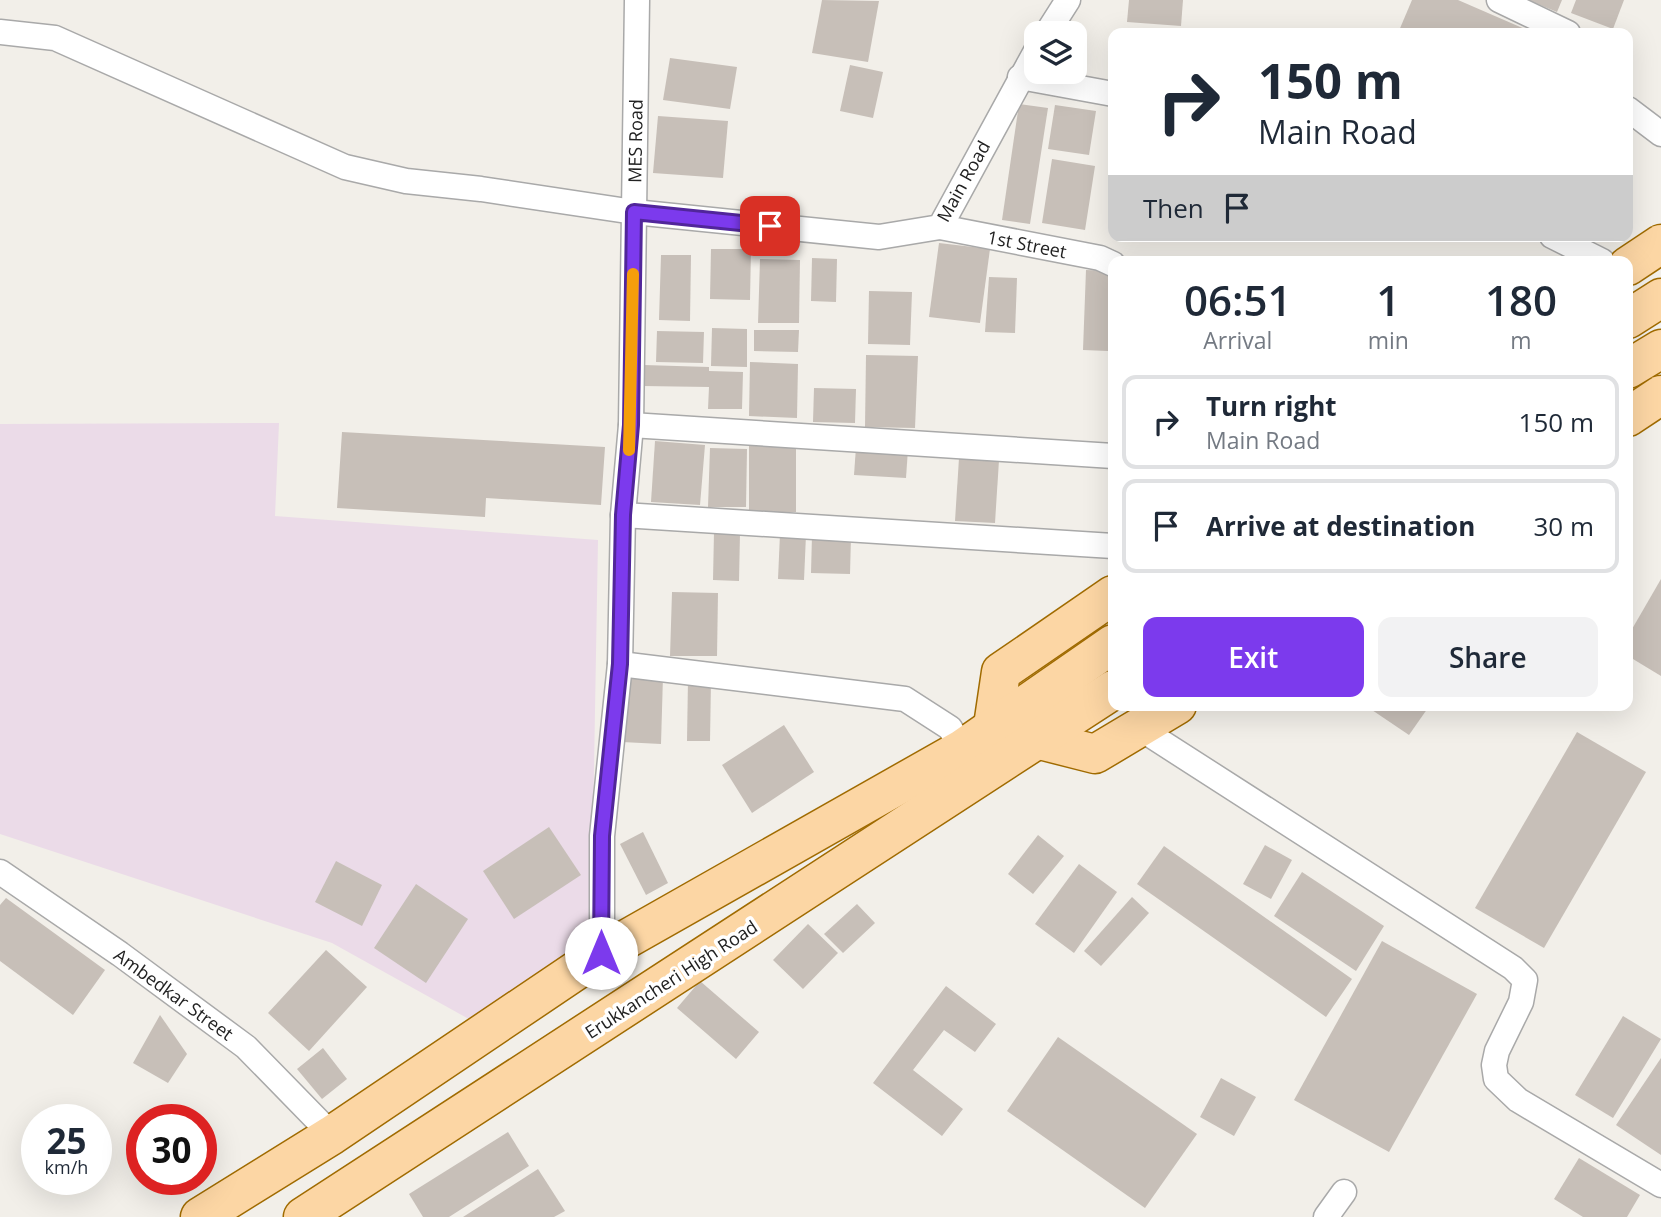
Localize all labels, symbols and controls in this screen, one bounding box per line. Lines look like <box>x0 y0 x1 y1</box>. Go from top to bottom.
map controls <box>1024 21 1087 84</box>
button: layers <box>1024 21 1087 84</box>
text: 150 m <box>1258 47 1403 113</box>
icon: right <box>1143 56 1234 147</box>
street label: MES Road <box>622 99 648 183</box>
text: Main Road <box>1258 110 1417 153</box>
street label: Main Road <box>931 136 995 226</box>
icon: arrive <box>1218 189 1256 227</box>
text: Then <box>1143 190 1204 226</box>
pin <box>740 196 800 256</box>
icon: arrive <box>751 207 789 245</box>
street label: 1st Street <box>985 225 1069 263</box>
text: 06:51 <box>1184 271 1292 328</box>
text: 1 <box>1376 271 1400 328</box>
text: 180 <box>1485 271 1557 328</box>
text: Arrival <box>1203 324 1272 356</box>
text: min <box>1368 324 1409 356</box>
text: m <box>1510 324 1532 356</box>
text: Turn right <box>1206 388 1337 424</box>
icon: right <box>1147 403 1185 441</box>
text: 150 m <box>1519 404 1594 440</box>
text: Main Road <box>1206 424 1320 456</box>
icon: arrive <box>1147 507 1185 545</box>
text: Arrive at destination <box>1206 508 1475 544</box>
text: 30 m <box>1533 508 1594 544</box>
button: Exit <box>1143 617 1364 697</box>
button: Share <box>1378 617 1598 697</box>
street label: Erukkancheri High Road <box>580 914 762 1044</box>
position arrow <box>564 916 638 990</box>
street label: Ambedkar Street <box>110 943 238 1045</box>
speed limit sign: 30 <box>126 1104 217 1195</box>
text: 25 <box>46 1117 87 1164</box>
text: km/h <box>45 1155 88 1179</box>

